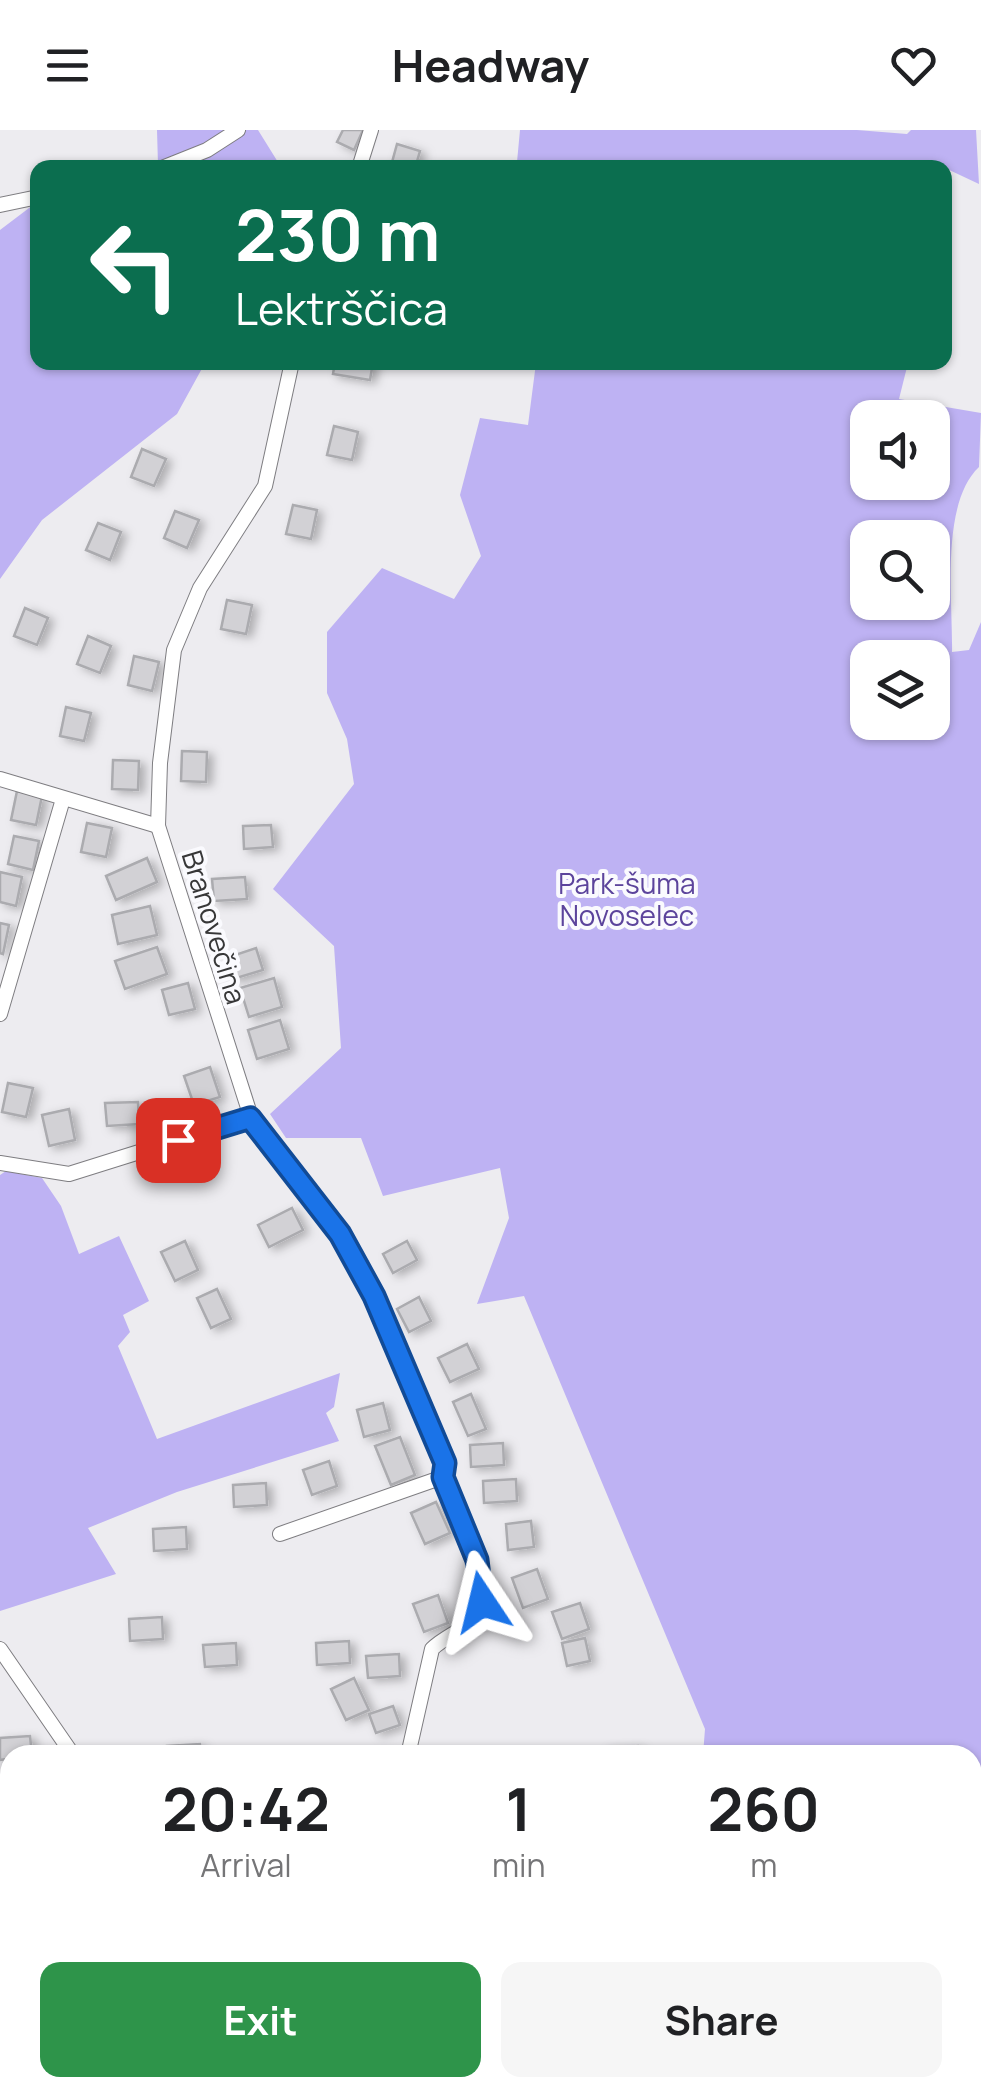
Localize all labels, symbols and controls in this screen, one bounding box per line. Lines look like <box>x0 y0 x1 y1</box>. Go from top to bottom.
text: Headway <box>392 34 589 96</box>
icon: menu <box>40 38 95 93</box>
icon: heart <box>886 38 941 93</box>
text: 230 m <box>235 186 440 282</box>
icon: left <box>70 200 200 330</box>
text: Lektrščica <box>235 277 448 339</box>
map controls <box>850 400 950 740</box>
button: sound <box>850 400 950 500</box>
button: search <box>850 520 950 620</box>
button: layers <box>850 640 950 740</box>
street label: Branovečina <box>174 846 256 1008</box>
park label: Park-šuma Novoselec <box>558 864 696 934</box>
pin <box>136 1098 221 1183</box>
icon: arrive <box>151 1113 206 1168</box>
position arrow <box>430 1550 534 1654</box>
text: 20:42 <box>162 1767 330 1849</box>
text: 1 <box>506 1767 532 1849</box>
text: 260 <box>708 1767 820 1849</box>
text: Arrival <box>200 1843 292 1887</box>
text: min <box>492 1843 546 1887</box>
text: m <box>750 1843 777 1887</box>
button: Exit <box>40 1962 481 2077</box>
button: Share <box>501 1962 942 2077</box>

